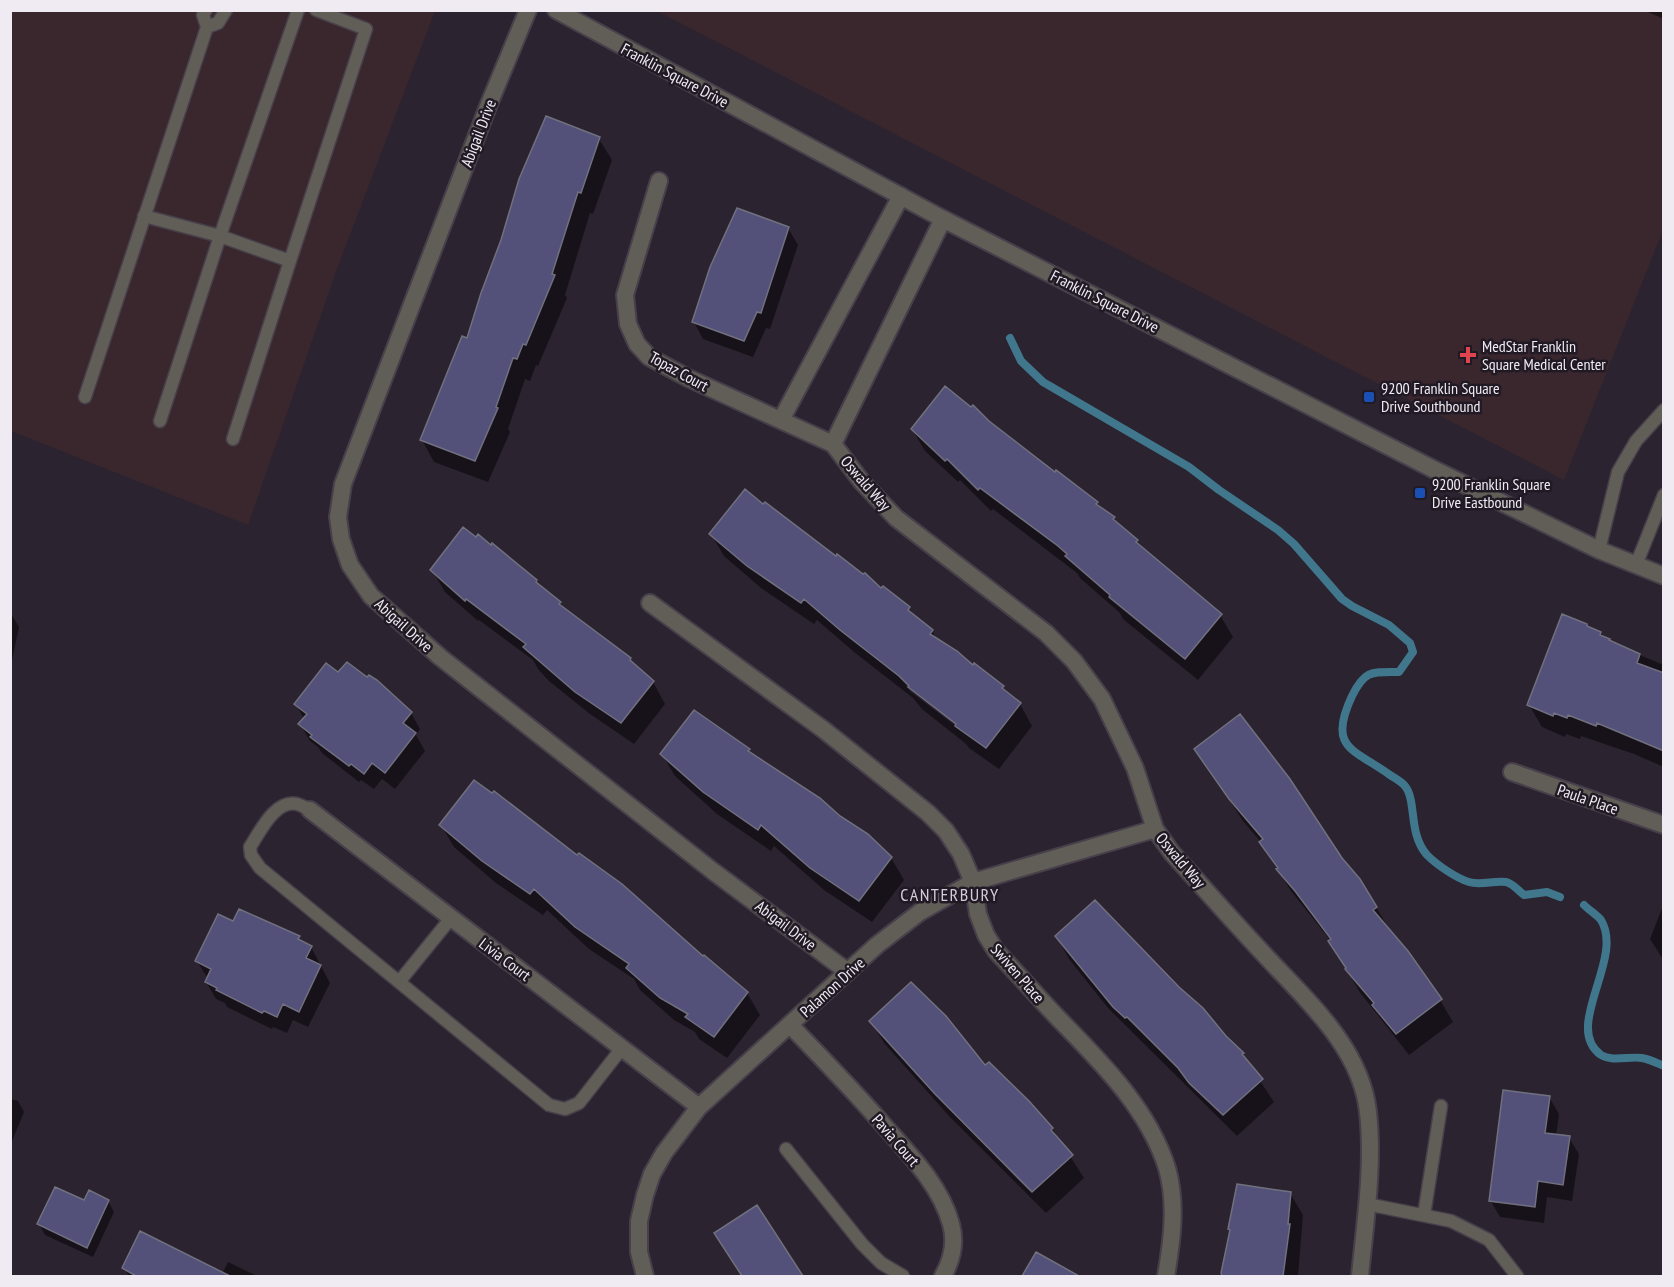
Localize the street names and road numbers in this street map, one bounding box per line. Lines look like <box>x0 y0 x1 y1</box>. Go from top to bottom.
street label: Franklin Square Drive <box>618 38 732 112</box>
street label: Abigail Drive <box>456 96 500 170</box>
street label: Franklin Square Drive <box>1048 265 1162 337</box>
street label: Topaz Court <box>646 347 713 396</box>
street label: Oswald Way <box>837 451 895 515</box>
street label: Abigail Drive <box>371 594 437 656</box>
street label: Paula Place <box>1555 779 1621 819</box>
street label: Oswald Way <box>1152 828 1210 892</box>
street label: Abigail Drive <box>752 896 820 954</box>
street label: Livia Court <box>475 933 535 985</box>
street label: Swiven Place <box>987 939 1049 1007</box>
street label: Palamon Drive <box>796 953 868 1021</box>
street label: Pavia Court <box>868 1110 924 1171</box>

